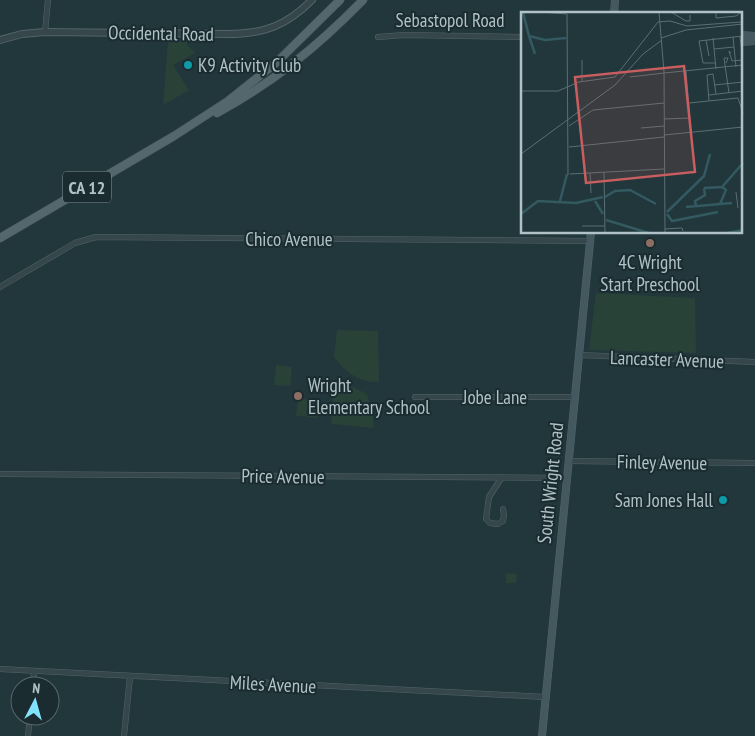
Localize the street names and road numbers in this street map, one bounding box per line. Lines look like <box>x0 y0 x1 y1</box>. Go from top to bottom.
street label: Sebastopol Road <box>396 8 504 32</box>
street label: Occidental Road <box>108 20 214 46</box>
road number: CA 12 <box>63 172 111 202</box>
street label: Chico Avenue <box>245 227 333 251</box>
street label: Lancaster Avenue <box>610 345 725 373</box>
street label: Jobe Lane <box>462 385 527 409</box>
street label: South Wright Road <box>532 421 568 545</box>
street label: Finley Avenue <box>617 449 708 475</box>
street label: Price Avenue <box>241 463 325 489</box>
street label: Miles Avenue <box>229 670 317 698</box>

